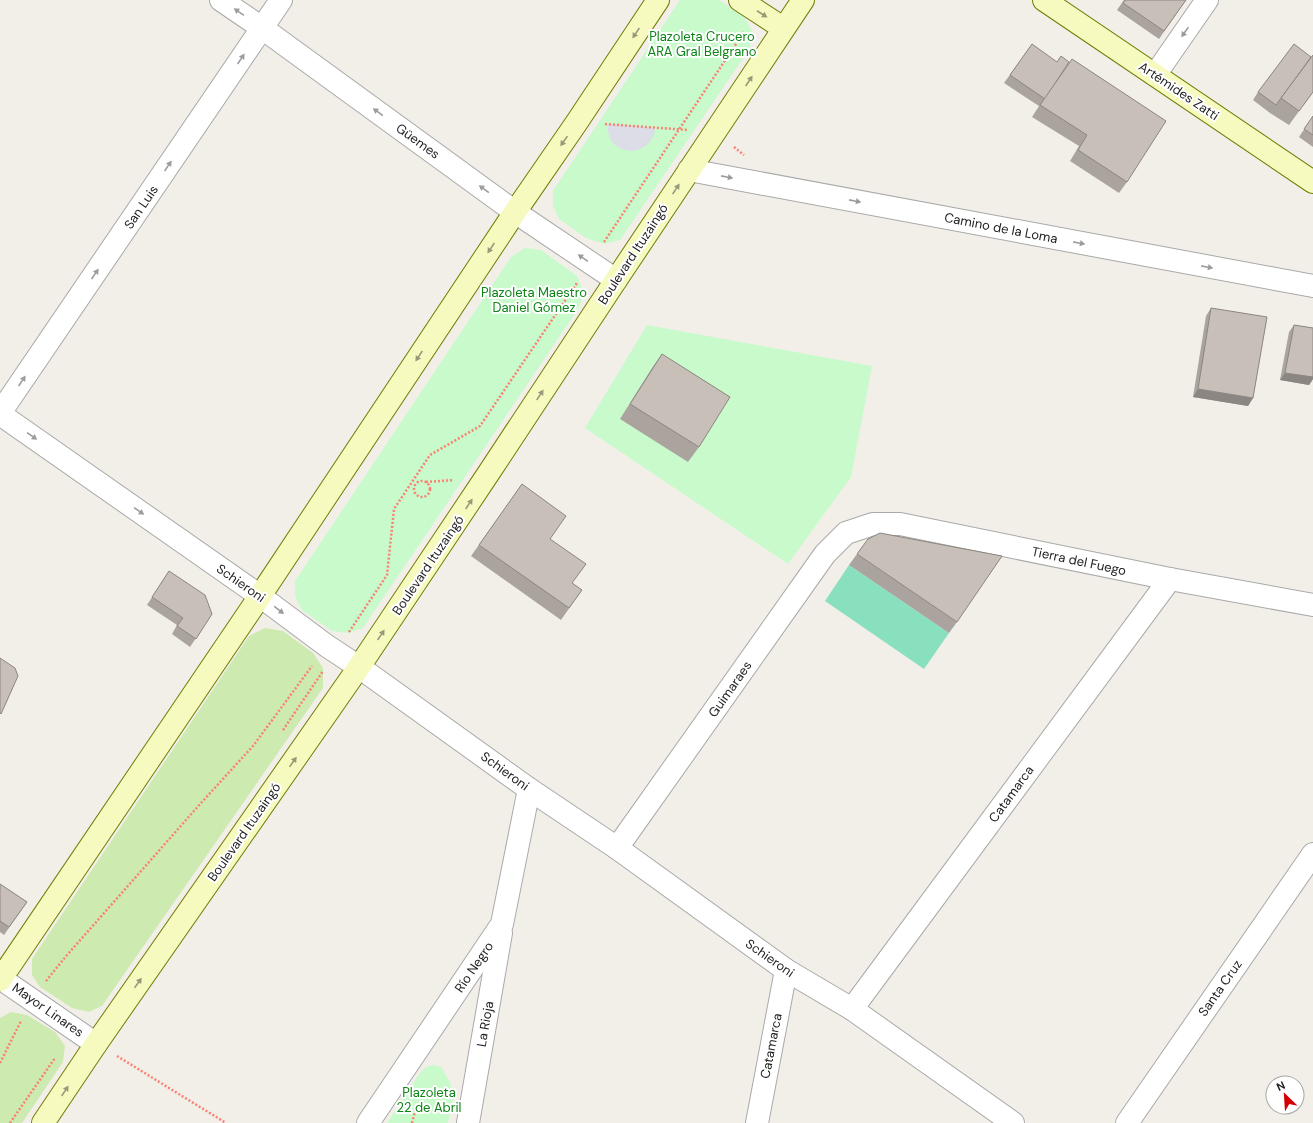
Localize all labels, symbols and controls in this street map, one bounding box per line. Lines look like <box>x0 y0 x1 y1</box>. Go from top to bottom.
one-way arrow <box>233 8 244 16</box>
one-way arrow <box>756 10 767 18</box>
one-way arrow <box>632 27 640 38</box>
one-way arrow <box>1181 27 1189 37</box>
park label: Plazoleta Crucero ARA Gral Belgrano <box>648 28 757 60</box>
one-way arrow <box>237 53 245 64</box>
street label: Artémides Zatti <box>1136 58 1222 124</box>
one-way arrow <box>745 75 752 87</box>
one-way arrow <box>373 108 384 116</box>
street label: Güemes <box>393 119 443 163</box>
one-way arrow <box>560 135 568 146</box>
one-way arrow <box>164 161 172 171</box>
one-way arrow <box>721 174 733 180</box>
street label: San Luis <box>120 182 162 232</box>
one-way arrow <box>672 184 680 194</box>
one-way arrow <box>478 185 489 193</box>
one-way arrow <box>849 198 861 204</box>
street label: Boulevard Ituzaingó <box>594 200 672 308</box>
street label: Camino de la Loma <box>943 209 1059 247</box>
one-way arrow <box>1073 240 1085 246</box>
one-way arrow <box>487 243 495 253</box>
one-way arrow <box>578 254 588 262</box>
one-way arrow <box>1200 264 1213 270</box>
one-way arrow <box>91 268 99 279</box>
park label: Plazoleta Maestro Daniel Gómez <box>481 284 587 316</box>
one-way arrow <box>415 351 423 362</box>
one-way arrow <box>18 376 26 386</box>
one-way arrow <box>537 389 544 401</box>
one-way arrow <box>27 432 37 440</box>
one-way arrow <box>465 498 473 509</box>
one-way arrow <box>133 507 144 515</box>
street label: Boulevard Ituzaingó <box>388 512 468 618</box>
street label: Tierra del Fuego <box>1030 543 1128 579</box>
street label: Schieroni <box>213 560 269 606</box>
one-way arrow <box>274 606 284 614</box>
one-way arrow <box>377 629 385 640</box>
street label: Guimaraes <box>704 658 756 720</box>
street label: Schieroni <box>477 748 533 794</box>
one-way arrow <box>289 757 297 767</box>
street label: Catamarca <box>985 762 1037 826</box>
street label: Boulevard Ituzaingó <box>204 779 285 885</box>
street label: Schieroni <box>742 935 798 981</box>
street label: Río Negro <box>451 938 497 996</box>
street label: Santa Cruz <box>1194 956 1246 1020</box>
one-way arrow <box>134 978 142 988</box>
street label: Mayor Linares <box>9 979 87 1041</box>
street label: La Rioja <box>473 1000 497 1048</box>
street label: Catamarca <box>756 1012 786 1080</box>
north arrow <box>1265 1075 1305 1115</box>
text: N <box>1274 1078 1287 1094</box>
park label: Plazoleta 22 de Abril <box>396 1084 462 1116</box>
one-way arrow <box>61 1085 69 1096</box>

